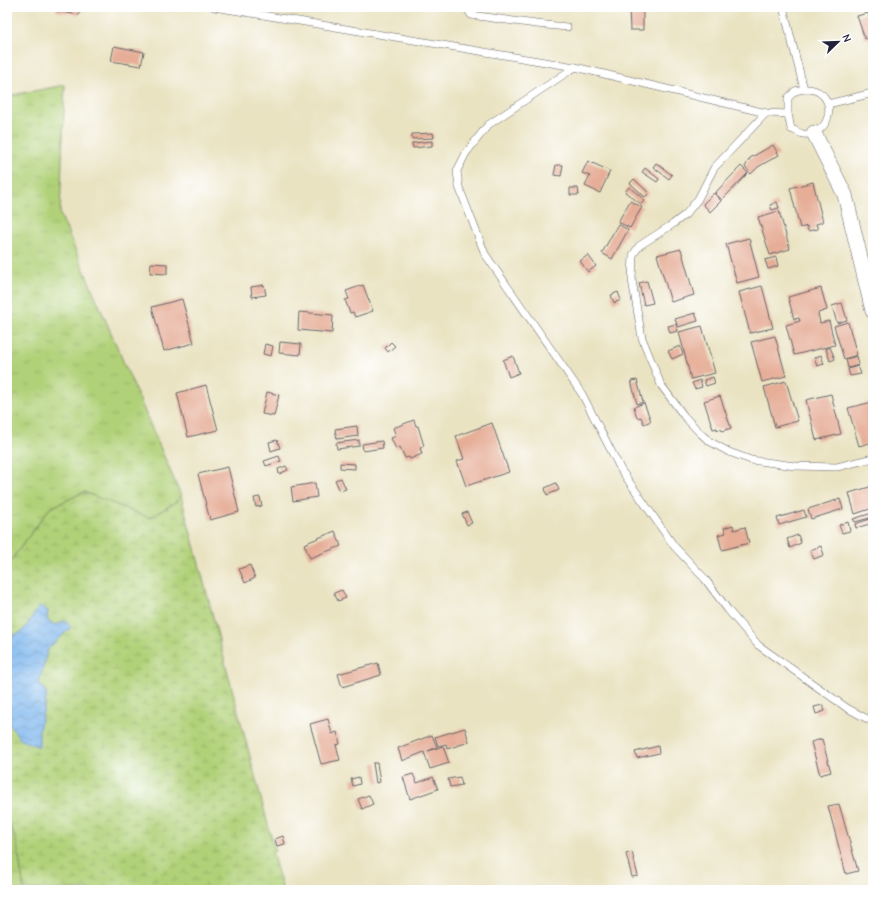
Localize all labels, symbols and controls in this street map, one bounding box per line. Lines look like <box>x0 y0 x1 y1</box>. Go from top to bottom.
north arrow <box>818 22 858 62</box>
text: N <box>839 32 854 44</box>

